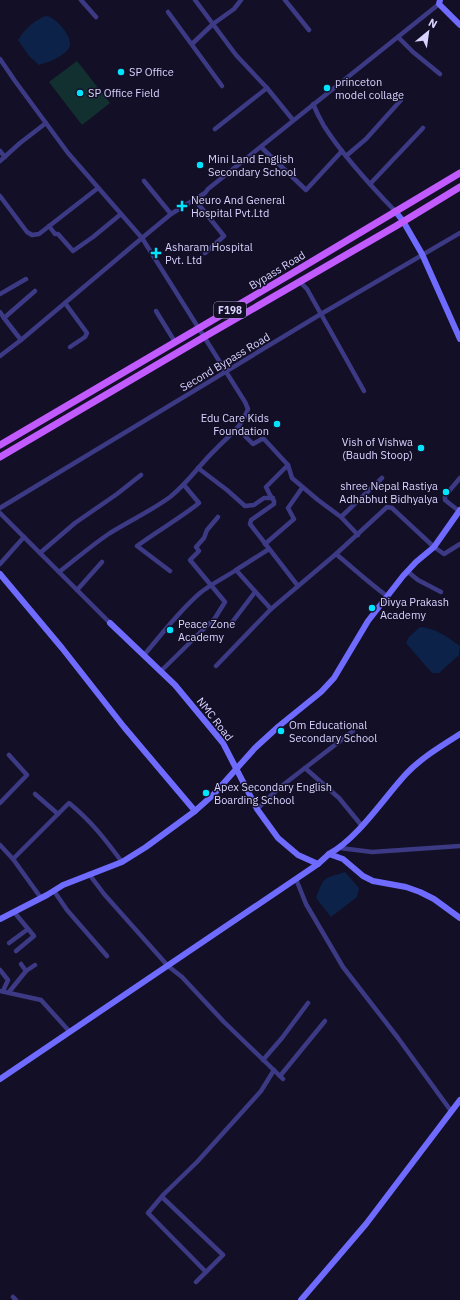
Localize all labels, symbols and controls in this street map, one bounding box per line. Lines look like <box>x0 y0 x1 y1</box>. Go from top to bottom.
north arrow <box>408 12 448 52</box>
text: N <box>426 15 440 31</box>
place label: SP Office <box>129 65 174 79</box>
marker: SP Office <box>116 67 126 77</box>
place label: princeton model collage <box>335 75 404 102</box>
marker: princeton model collage <box>322 83 332 93</box>
place label: SP Office Field <box>88 86 160 100</box>
marker: SP Office Field <box>75 88 85 98</box>
place label: Mini Land English Secondary School <box>208 152 296 179</box>
marker: Mini Land English Secondary School <box>195 160 205 170</box>
place label: Neuro And General Hospital Pvt.Ltd <box>191 193 285 220</box>
marker: Neuro And General Hospital Pvt.Ltd <box>176 200 188 212</box>
place label: Asharam Hospital Pvt. Ltd <box>165 240 253 267</box>
marker: Asharam Hospital Pvt. Ltd <box>150 247 162 259</box>
street label: Bypass Road <box>246 248 308 292</box>
road number: F198 <box>214 302 246 318</box>
street label: Second Bypass Road <box>177 330 273 394</box>
place label: Edu Care Kids Foundation <box>201 411 269 438</box>
marker: Edu Care Kids Foundation <box>272 419 282 429</box>
place label: Vish of Vishwa (Baudh Stoop) <box>342 435 413 462</box>
marker: Vish of Vishwa (Baudh Stoop) <box>416 443 426 453</box>
place label: shree Nepal Rastiya Adhabhut Bidhyalya <box>339 479 438 506</box>
marker: shree Nepal Rastiya Adhabhut Bidhyalya <box>441 487 451 497</box>
place label: Divya Prakash Academy <box>380 595 449 622</box>
marker: Divya Prakash Academy <box>367 603 377 613</box>
place label: Peace Zone Academy <box>178 617 235 644</box>
marker: Peace Zone Academy <box>165 625 175 635</box>
street label: NMC Road <box>194 694 236 744</box>
place label: Om Educational Secondary School <box>289 718 377 745</box>
marker: Om Educational Secondary School <box>276 726 286 736</box>
place label: Apex Secondary English Boarding School <box>214 780 332 807</box>
marker: Apex Secondary English Boarding School <box>201 788 211 798</box>

